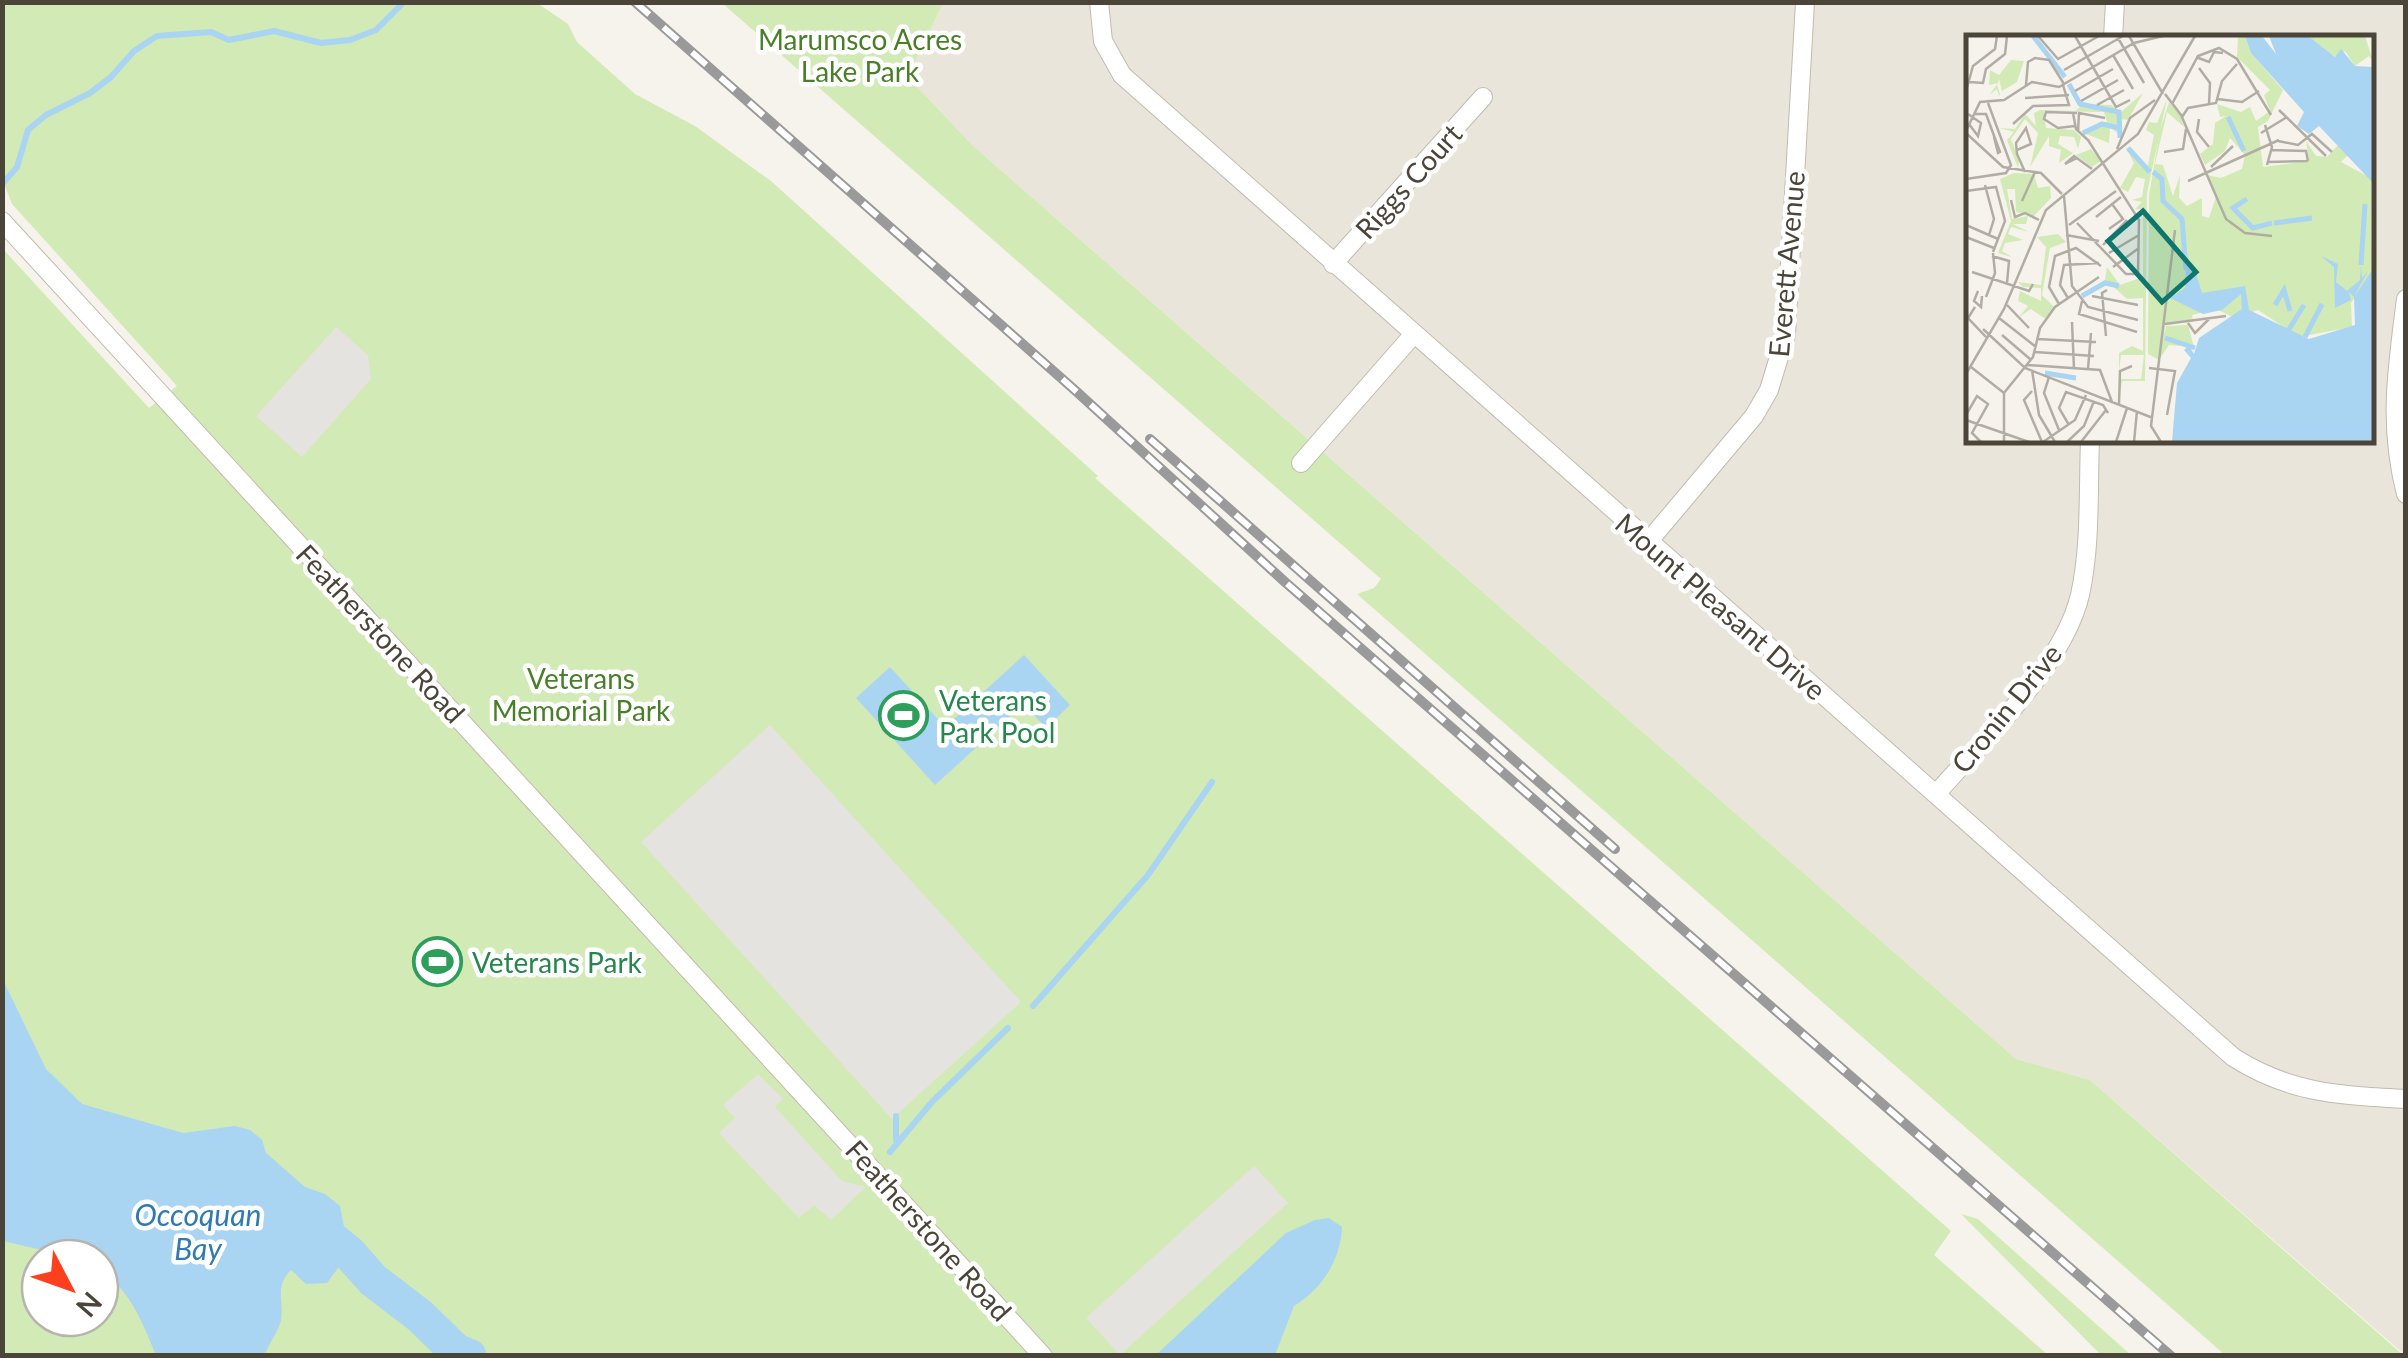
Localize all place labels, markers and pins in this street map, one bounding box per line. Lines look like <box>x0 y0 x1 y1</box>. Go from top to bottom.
place label: Veterans Park Pool <box>939 683 1055 749</box>
sports icon: Veterans Park Pool <box>878 690 930 742</box>
sports icon: Veterans Park <box>411 936 463 988</box>
place label: Veterans Park <box>472 945 643 979</box>

